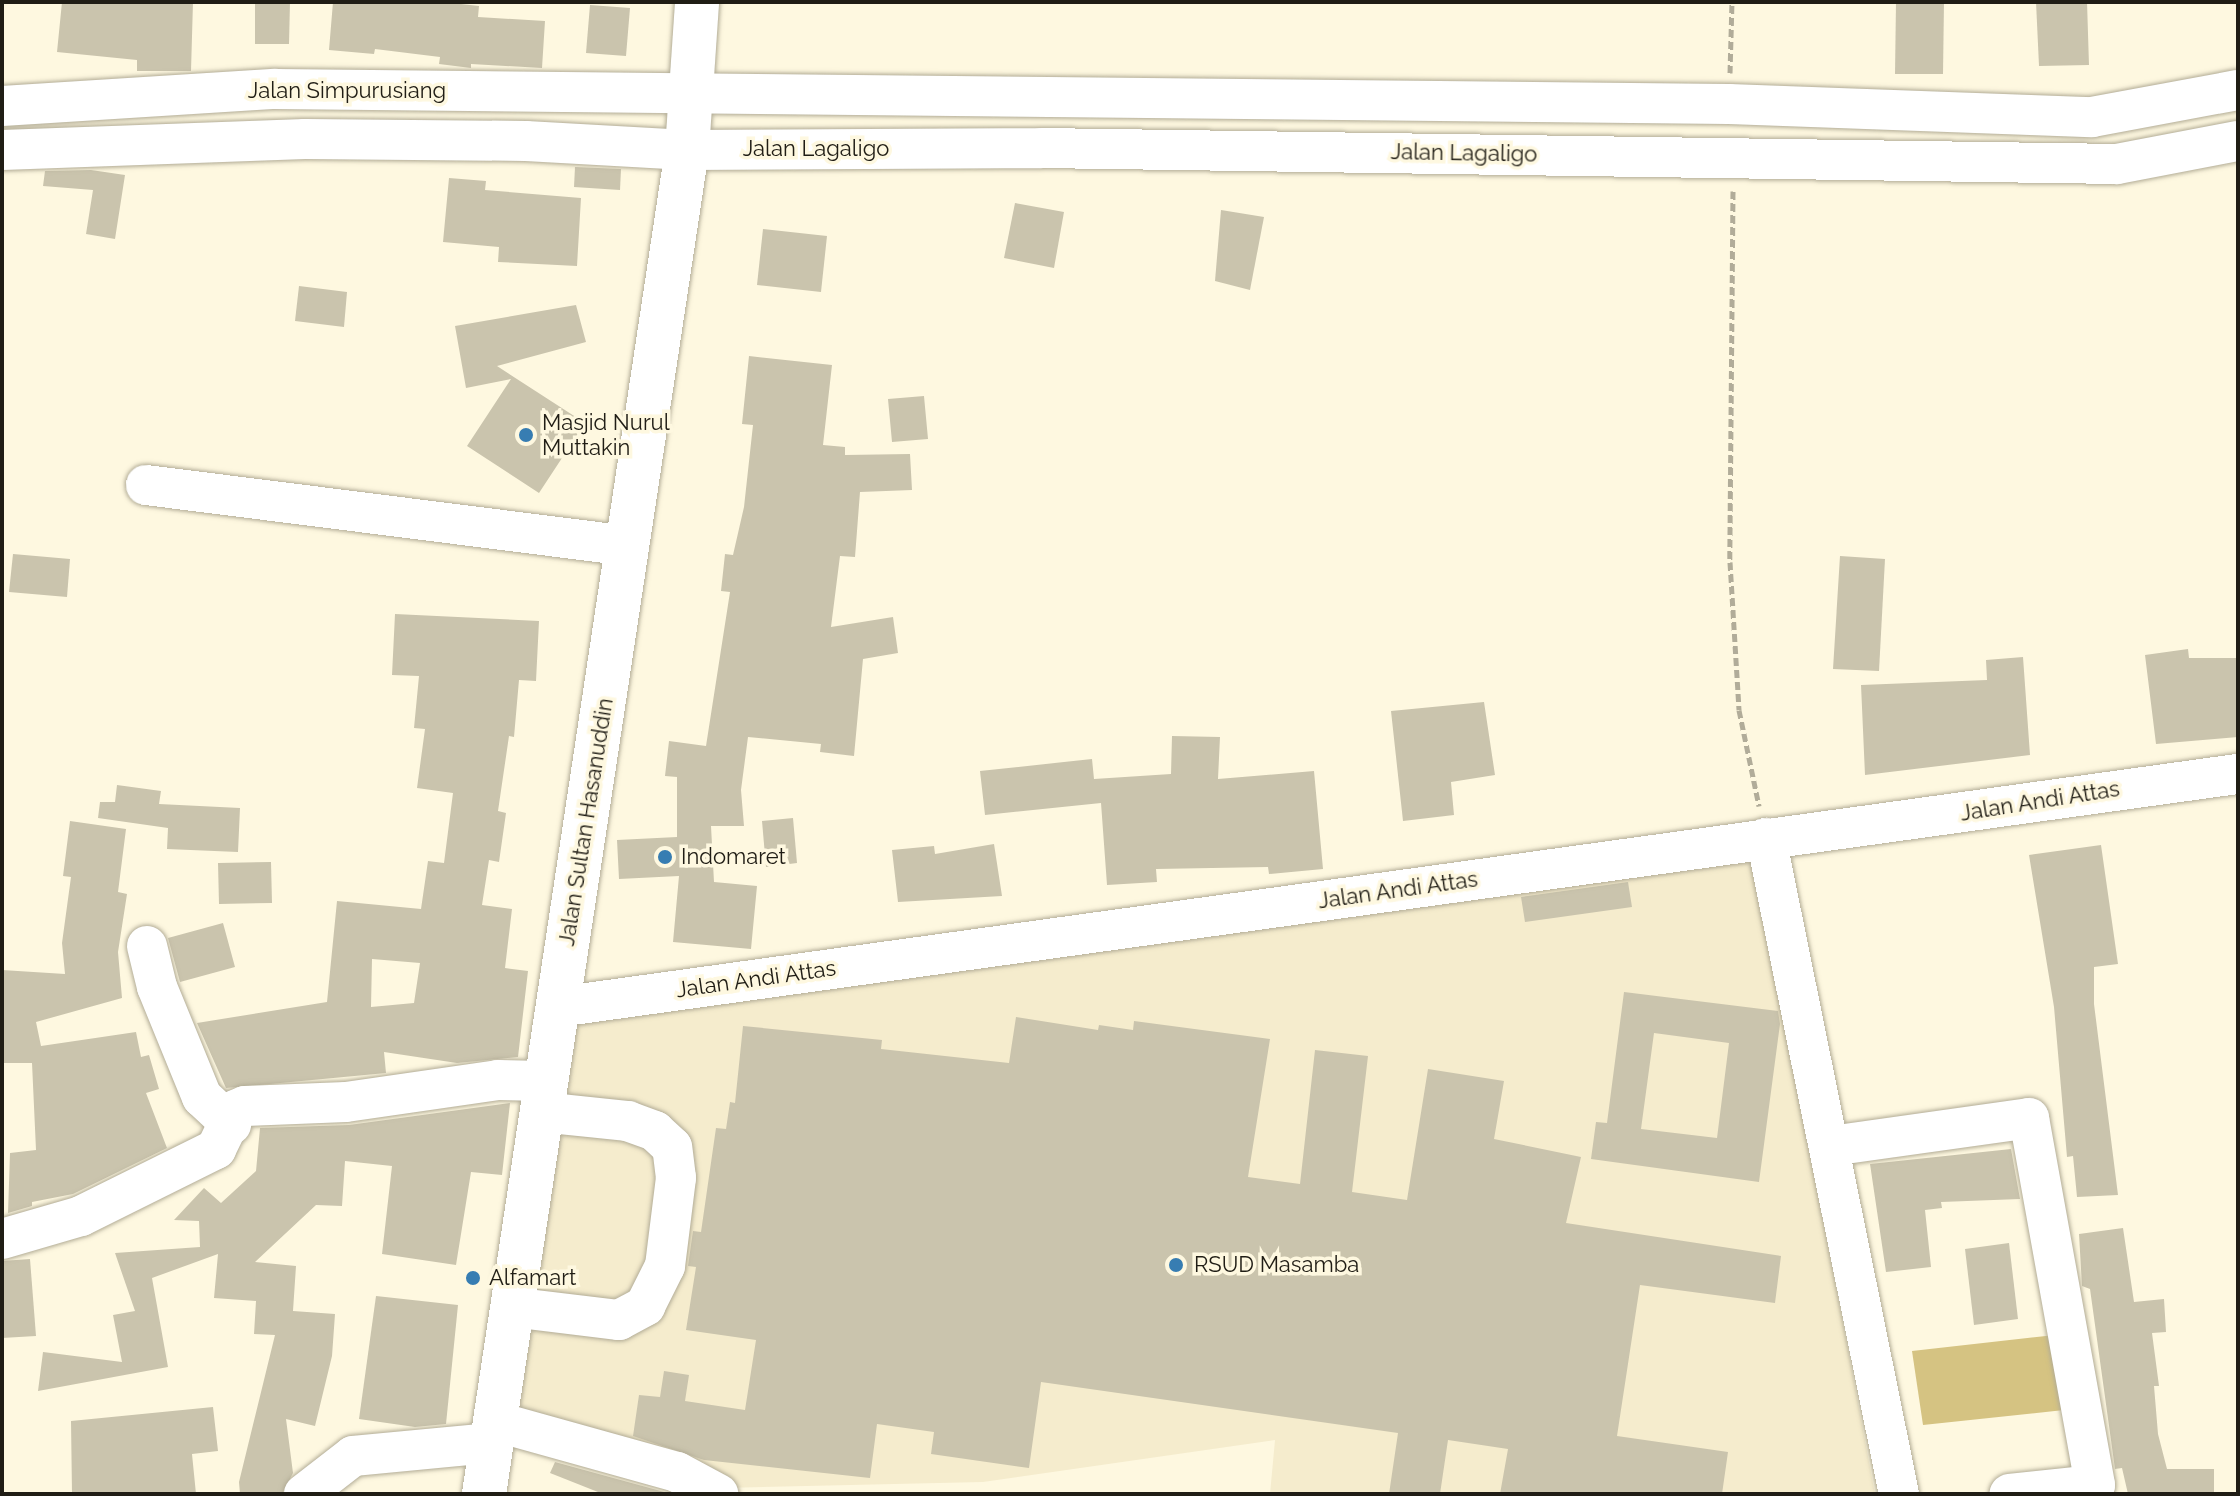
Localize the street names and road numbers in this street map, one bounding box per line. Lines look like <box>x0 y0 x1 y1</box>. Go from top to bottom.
street label: Jalan Simpurusiang <box>248 78 446 104</box>
street label: Jalan Lagaligo <box>743 136 889 162</box>
street label: Jalan Lagaligo <box>1390 139 1538 167</box>
street label: Jalan Sultan Hasanuddin <box>553 696 619 948</box>
street label: Jalan Andi Attas <box>1958 775 2122 827</box>
street label: Jalan Andi Attas <box>1316 866 1480 914</box>
street label: Jalan Andi Attas <box>674 955 838 1003</box>

